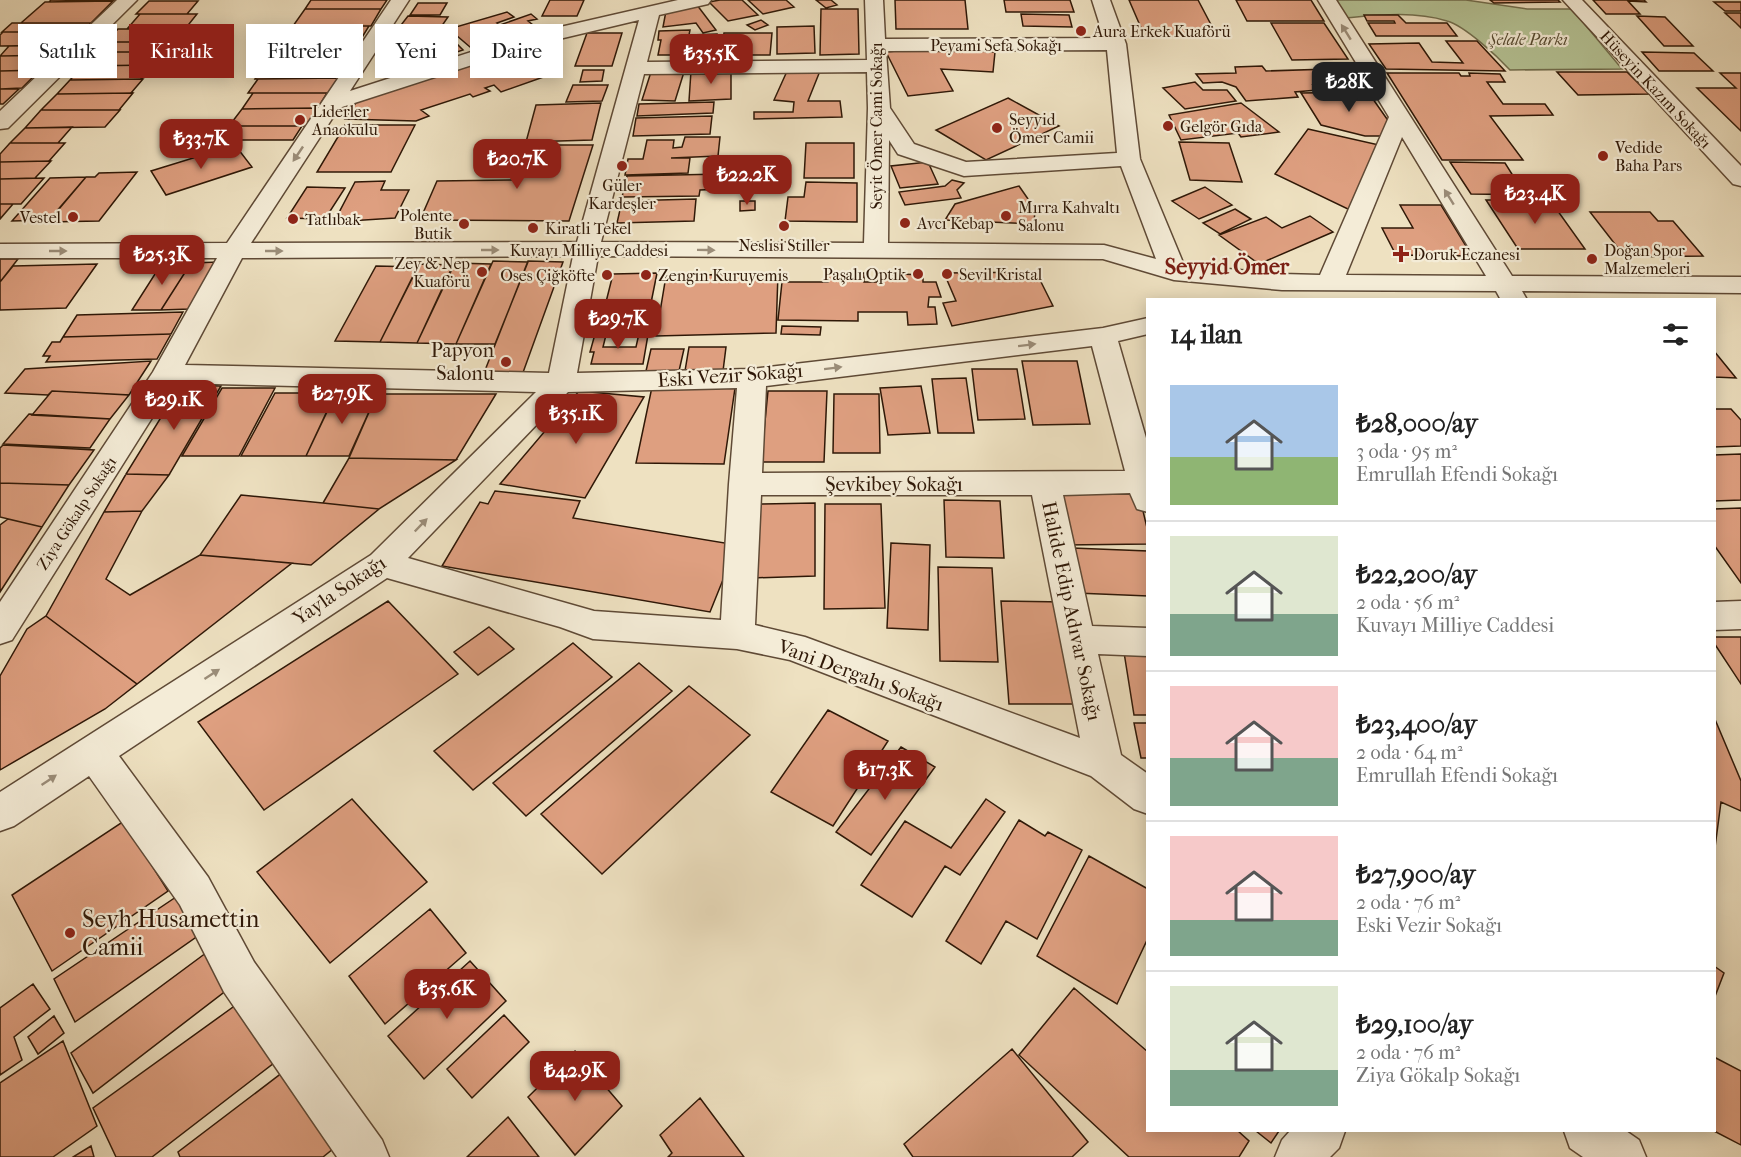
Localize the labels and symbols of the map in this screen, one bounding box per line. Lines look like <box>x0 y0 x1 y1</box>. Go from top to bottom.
place label: Aura Erkek Kuaförü <box>1092 22 1231 41</box>
marker: Aura Erkek Kuaförü <box>1074 24 1088 38</box>
one-way arrow <box>1341 24 1352 40</box>
street label: Hüseyin Kazım Sokağı <box>1596 27 1715 152</box>
park label: Şelale Parkı <box>1487 30 1568 49</box>
pin: ₺35.5K <box>662 34 760 85</box>
street label: Peyami Sefa Sokağı <box>930 36 1062 55</box>
street label: Seyit Ömer Cami Sokağı <box>867 42 886 210</box>
pin: ₺28K <box>1313 62 1385 113</box>
place label: Liderler Anaokulu <box>311 102 378 139</box>
place label: Seyyid Ömer Camii <box>1009 110 1094 147</box>
marker: Liderler Anaokulu <box>293 113 307 127</box>
place label: Gelgör Gıda <box>1180 117 1263 136</box>
pin: ₺33.7K <box>152 119 250 170</box>
marker: Gelgör Gıda <box>1161 119 1175 133</box>
marker: Seyyid Ömer Camii <box>990 121 1004 135</box>
place label: Vedide Baha Pars <box>1614 138 1682 175</box>
pin: ₺20.7K <box>468 139 566 190</box>
one-way arrow <box>293 146 304 162</box>
marker: Vedide Baha Pars <box>1596 149 1610 163</box>
pin: ₺22.2K <box>698 155 796 206</box>
marker: Güler Kardeşler <box>615 159 629 173</box>
pin: ₺23.4K <box>1486 174 1584 225</box>
place label: Güler Kardeşler <box>588 176 656 214</box>
one-way arrow <box>1444 189 1455 205</box>
place label: Mırra Kahvaltı Salonu <box>1018 198 1120 235</box>
place label: Polente Butik <box>400 206 453 243</box>
place label: Vestel <box>19 208 62 227</box>
marker: Mırra Kahvaltı Salonu <box>999 209 1013 223</box>
marker: Vestel <box>66 210 80 224</box>
place label: Tatlıbak <box>305 210 361 229</box>
marker: Tatlıbak <box>286 212 300 226</box>
place label: Avcı Kebap <box>916 214 994 233</box>
marker: Avcı Kebap <box>898 216 912 230</box>
marker: Polente Butik <box>457 217 471 231</box>
place label: Kiratli Tekel <box>545 219 632 238</box>
marker: Neslisi Stiller <box>777 219 791 233</box>
marker: Kiratli Tekel <box>526 221 540 235</box>
pin: ₺25.3K <box>113 235 211 286</box>
place label: Neslisi Stiller <box>739 236 830 255</box>
street label: Kuvayı Milliye Caddesi <box>510 241 669 260</box>
place label: Doğan Spor Malzemeleri <box>1604 241 1691 278</box>
one-way arrow <box>481 245 500 255</box>
one-way arrow <box>697 245 716 255</box>
place label: Doruk Eczanesi <box>1413 245 1520 264</box>
one-way arrow <box>49 246 68 256</box>
one-way arrow <box>265 247 284 256</box>
marker: Doruk Eczanesi <box>1394 247 1408 261</box>
district label: Seyyid Ömer <box>1165 252 1290 280</box>
marker: Doğan Spor Malzemeleri <box>1585 252 1599 266</box>
place label: Zey & Nep Kuaförü <box>395 254 470 291</box>
marker: Zey & Nep Kuaförü <box>475 265 489 279</box>
place label: Paşalı Optik <box>823 265 907 285</box>
place label: Sevil Kristal <box>959 265 1043 284</box>
place label: Oses Çiğköfte <box>500 266 595 286</box>
place label: Zengin Kuruyemis <box>658 266 788 285</box>
marker: Paşalı Optik <box>911 267 925 281</box>
marker: Sevil Kristal <box>940 267 954 281</box>
marker: Oses Çiğköfte <box>600 268 614 282</box>
marker: Zengin Kuruyemis <box>639 268 653 282</box>
pin: ₺29.7K <box>569 299 667 350</box>
place label: Papyon Salonu <box>431 339 495 385</box>
one-way arrow <box>1017 340 1036 349</box>
marker: Papyon Salonu <box>499 355 513 369</box>
street label: Eski Vezir Sokağı <box>656 359 804 392</box>
one-way arrow <box>824 363 843 373</box>
pin: ₺27.9K <box>293 374 391 425</box>
pin: ₺29.1K <box>125 380 223 431</box>
pin: ₺35.1K <box>527 394 625 445</box>
street label: Ziya Gökalp Sokağı <box>33 453 120 574</box>
street label: Şevkibey Sokağı <box>825 473 963 496</box>
street label: Halide Edip Adıvar Sokağı <box>1037 499 1106 723</box>
one-way arrow <box>413 518 427 532</box>
street label: Yayla Sokağı <box>288 551 390 630</box>
street label: Vani Dergahı Sokağı <box>774 635 947 716</box>
one-way arrow <box>204 669 220 680</box>
pin: ₺17.3K <box>836 750 934 801</box>
one-way arrow <box>40 775 57 786</box>
place label: Seyh Husamettin Camii <box>82 905 259 961</box>
marker: Seyh Husamettin Camii <box>63 926 77 940</box>
pin: ₺35.6K <box>398 969 496 1020</box>
pin: ₺42.9K <box>526 1051 624 1102</box>

